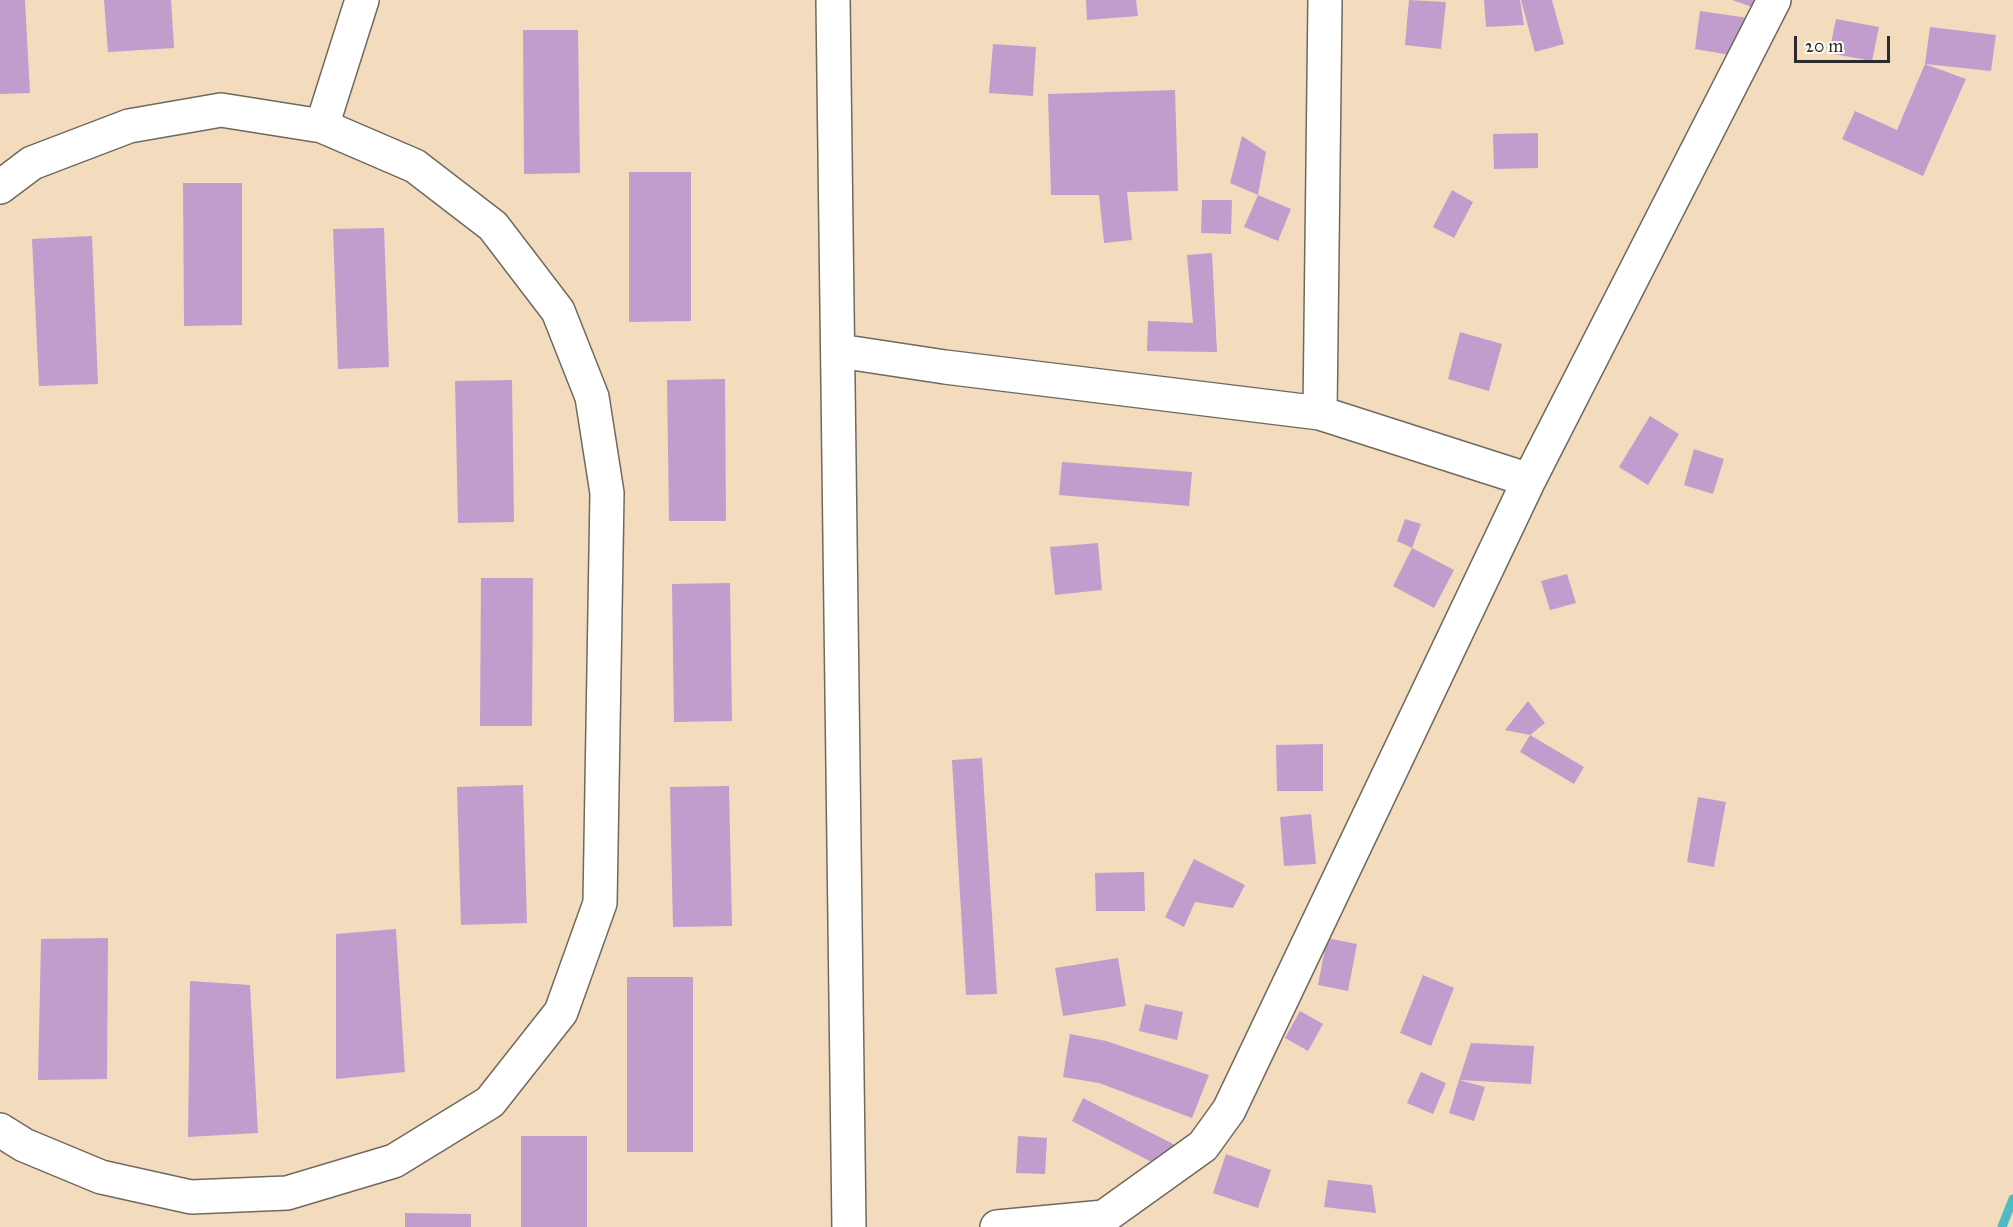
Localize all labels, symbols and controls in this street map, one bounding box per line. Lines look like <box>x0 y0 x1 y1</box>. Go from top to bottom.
scale bar <box>1797 24 1893 62</box>
text: 20 m <box>1805 35 1843 57</box>

